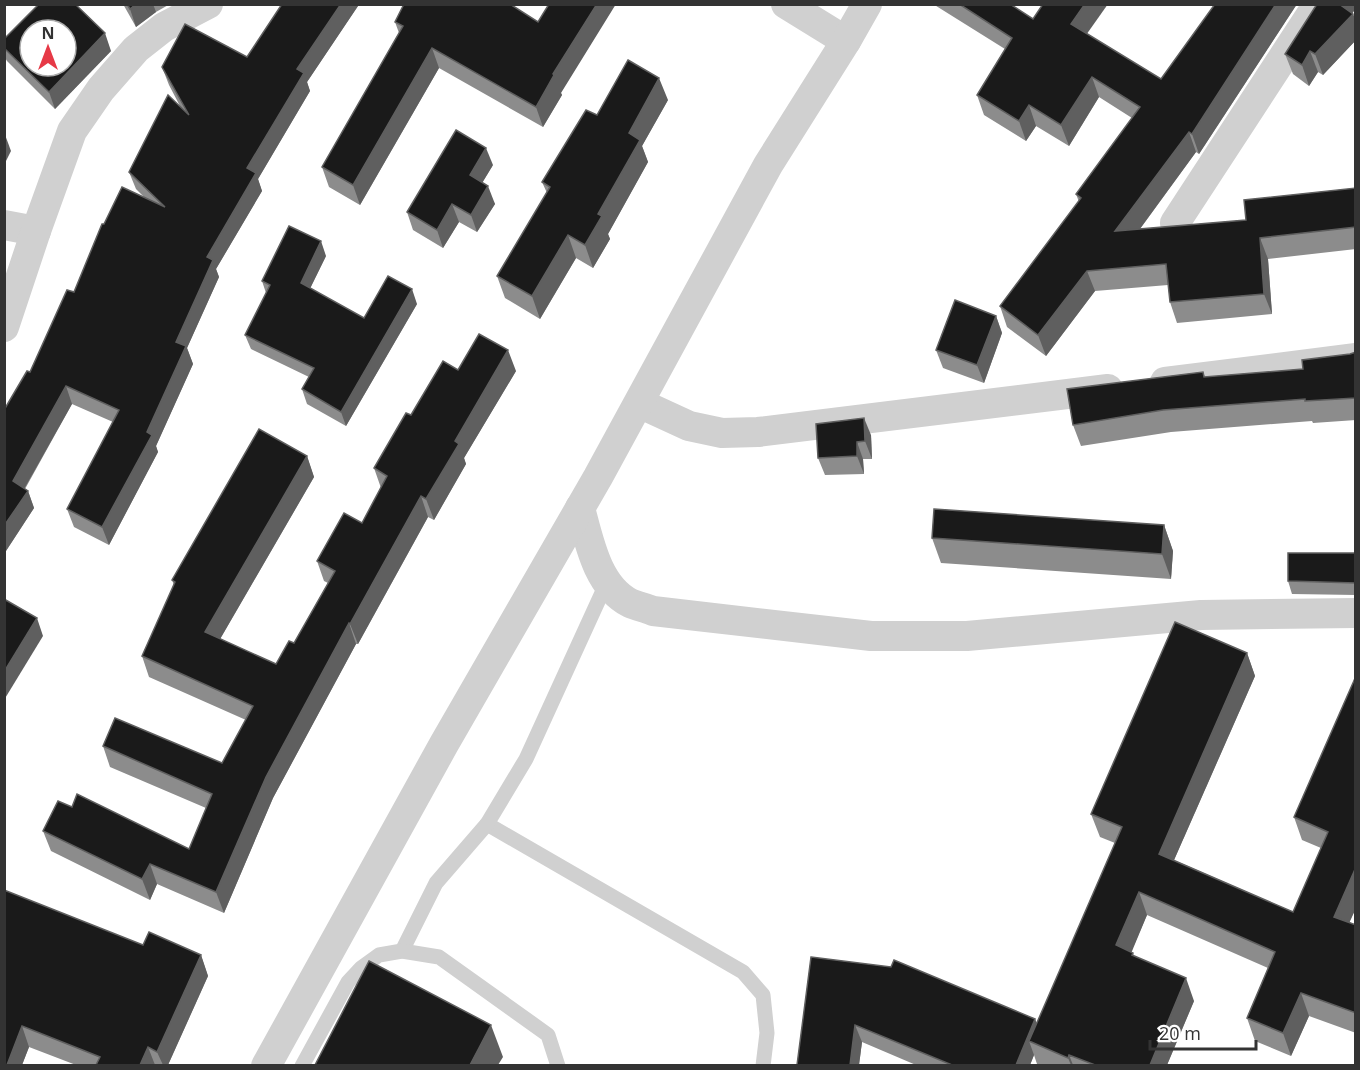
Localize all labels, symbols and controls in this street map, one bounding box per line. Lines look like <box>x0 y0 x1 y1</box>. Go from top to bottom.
north arrow <box>18 18 78 78</box>
text: N <box>41 22 55 44</box>
scale bar <box>1150 1013 1256 1051</box>
text: 20 m <box>1159 1021 1201 1045</box>

